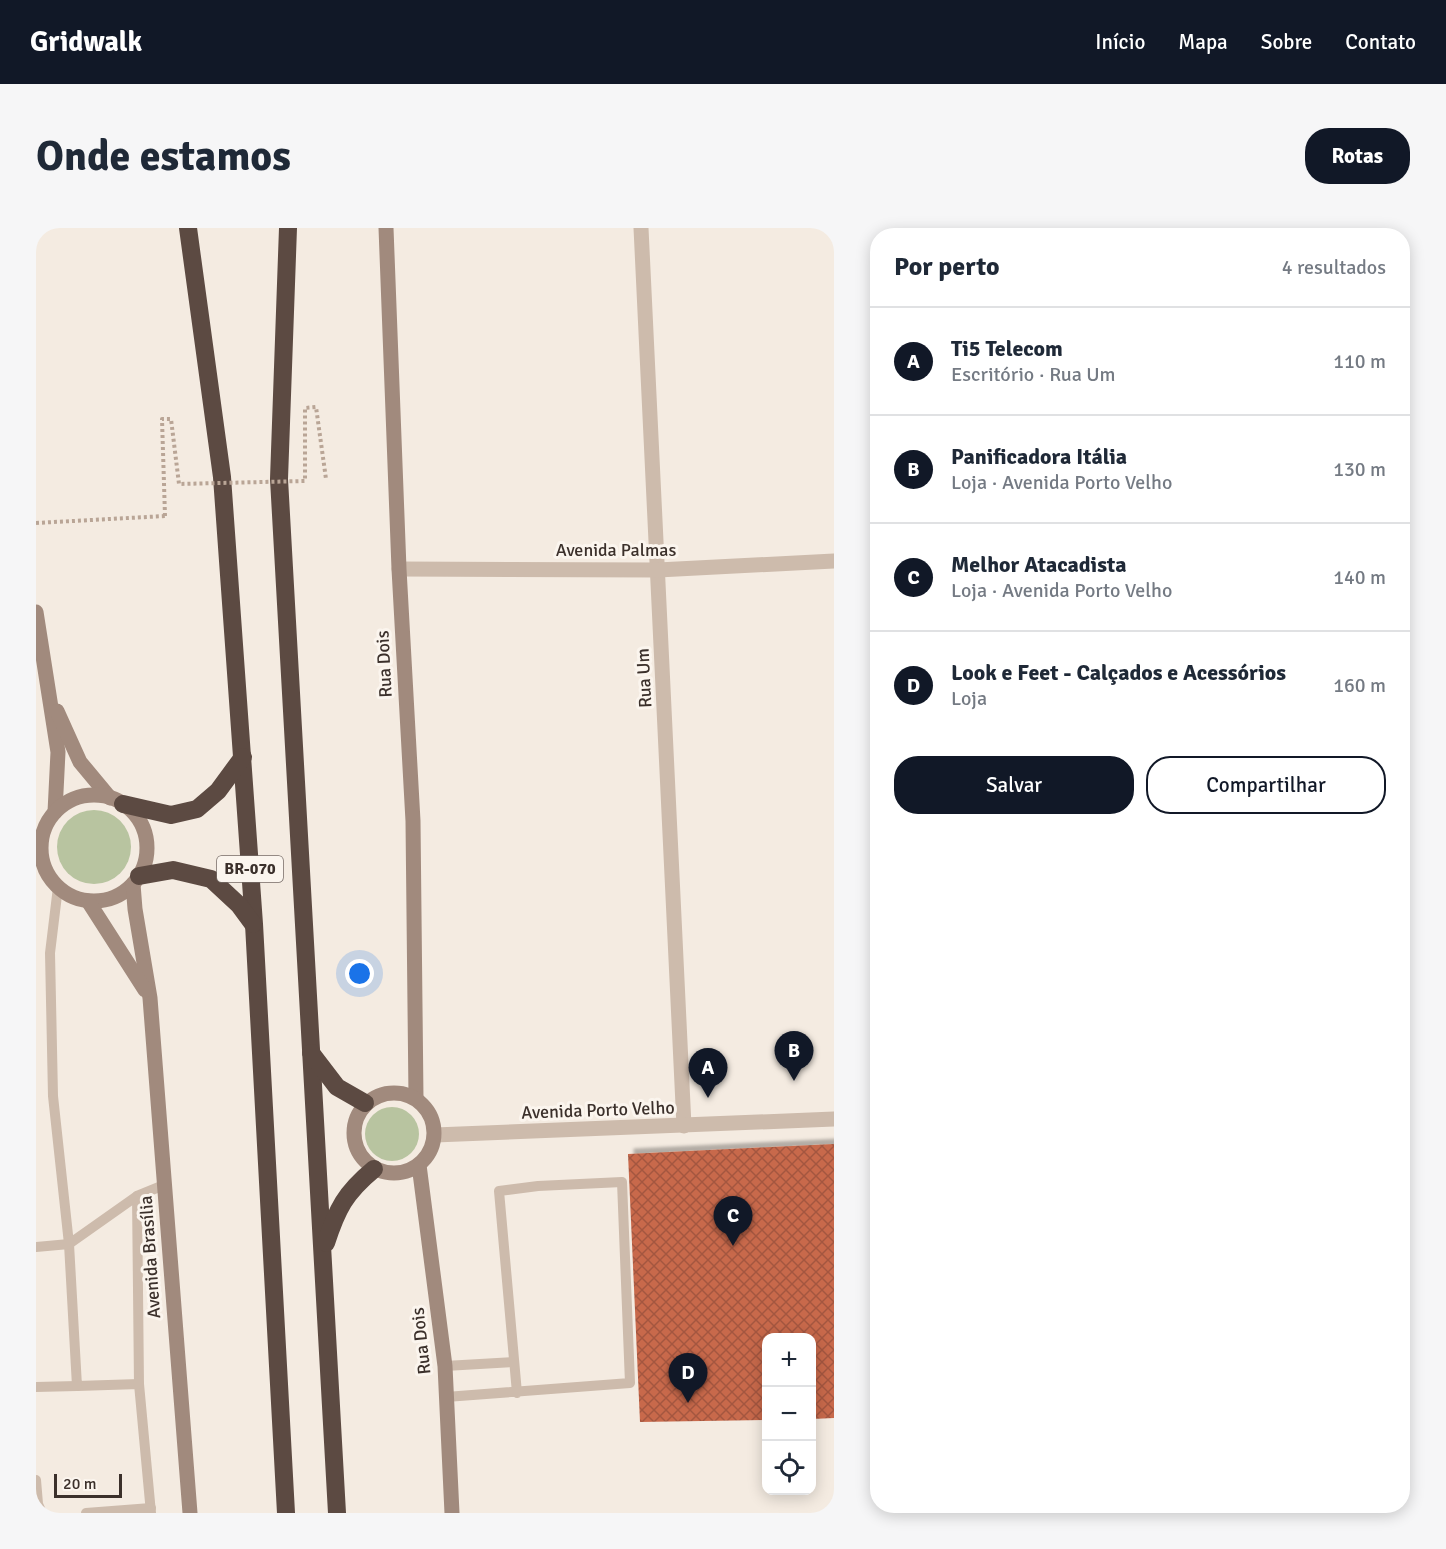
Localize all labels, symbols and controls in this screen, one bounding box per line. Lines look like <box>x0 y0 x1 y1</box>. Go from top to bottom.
text: Gridwalk <box>30 25 142 59</box>
text: Início <box>1095 29 1145 55</box>
text: Mapa <box>1178 29 1228 55</box>
text: Sobre <box>1261 29 1312 55</box>
text: Contato <box>1345 29 1416 55</box>
button: Rotas <box>1305 128 1410 184</box>
text: Onde estamos <box>36 131 291 182</box>
text: Por perto <box>894 251 1000 283</box>
text: 4 resultados <box>1282 255 1386 280</box>
text: Ti5 Telecom <box>951 335 1063 362</box>
text: A <box>907 349 920 374</box>
text: 110 m <box>1333 349 1386 374</box>
text: Escritório · Rua Um <box>951 362 1116 387</box>
text: Panificadora Itália <box>951 443 1127 470</box>
text: B <box>907 457 920 482</box>
text: 130 m <box>1333 457 1386 482</box>
text: Loja · Avenida Porto Velho <box>951 470 1172 495</box>
street label: Avenida Palmas <box>556 539 676 561</box>
text: Melhor Atacadista <box>951 551 1126 578</box>
text: C <box>907 565 920 590</box>
text: 140 m <box>1333 565 1386 590</box>
text: Loja · Avenida Porto Velho <box>951 578 1172 603</box>
street label: Rua Dois <box>371 630 397 698</box>
street label: Rua Um <box>631 648 657 708</box>
text: Look e Feet - Calçados e Acessórios <box>951 659 1286 686</box>
text: D <box>907 673 920 698</box>
text: 160 m <box>1333 673 1386 698</box>
text: Loja <box>951 686 987 711</box>
button: Salvar <box>894 756 1134 814</box>
button: Compartilhar <box>1146 756 1386 814</box>
road number: BR-070 <box>217 856 283 882</box>
your location <box>345 959 374 988</box>
pin: B <box>774 1032 813 1081</box>
pin: A <box>688 1048 728 1098</box>
street label: Avenida Porto Velho <box>521 1096 675 1124</box>
street label: Avenida Brasília <box>135 1195 165 1319</box>
pin: C <box>714 1196 752 1246</box>
street label: Rua Dois <box>407 1306 435 1376</box>
map controls <box>762 1333 816 1495</box>
button: + <box>762 1333 816 1387</box>
pin: D <box>668 1354 708 1403</box>
button: − <box>762 1387 816 1441</box>
button: locate <box>762 1441 816 1495</box>
scale bar <box>54 1471 122 1498</box>
text: 20 m <box>63 1474 97 1494</box>

